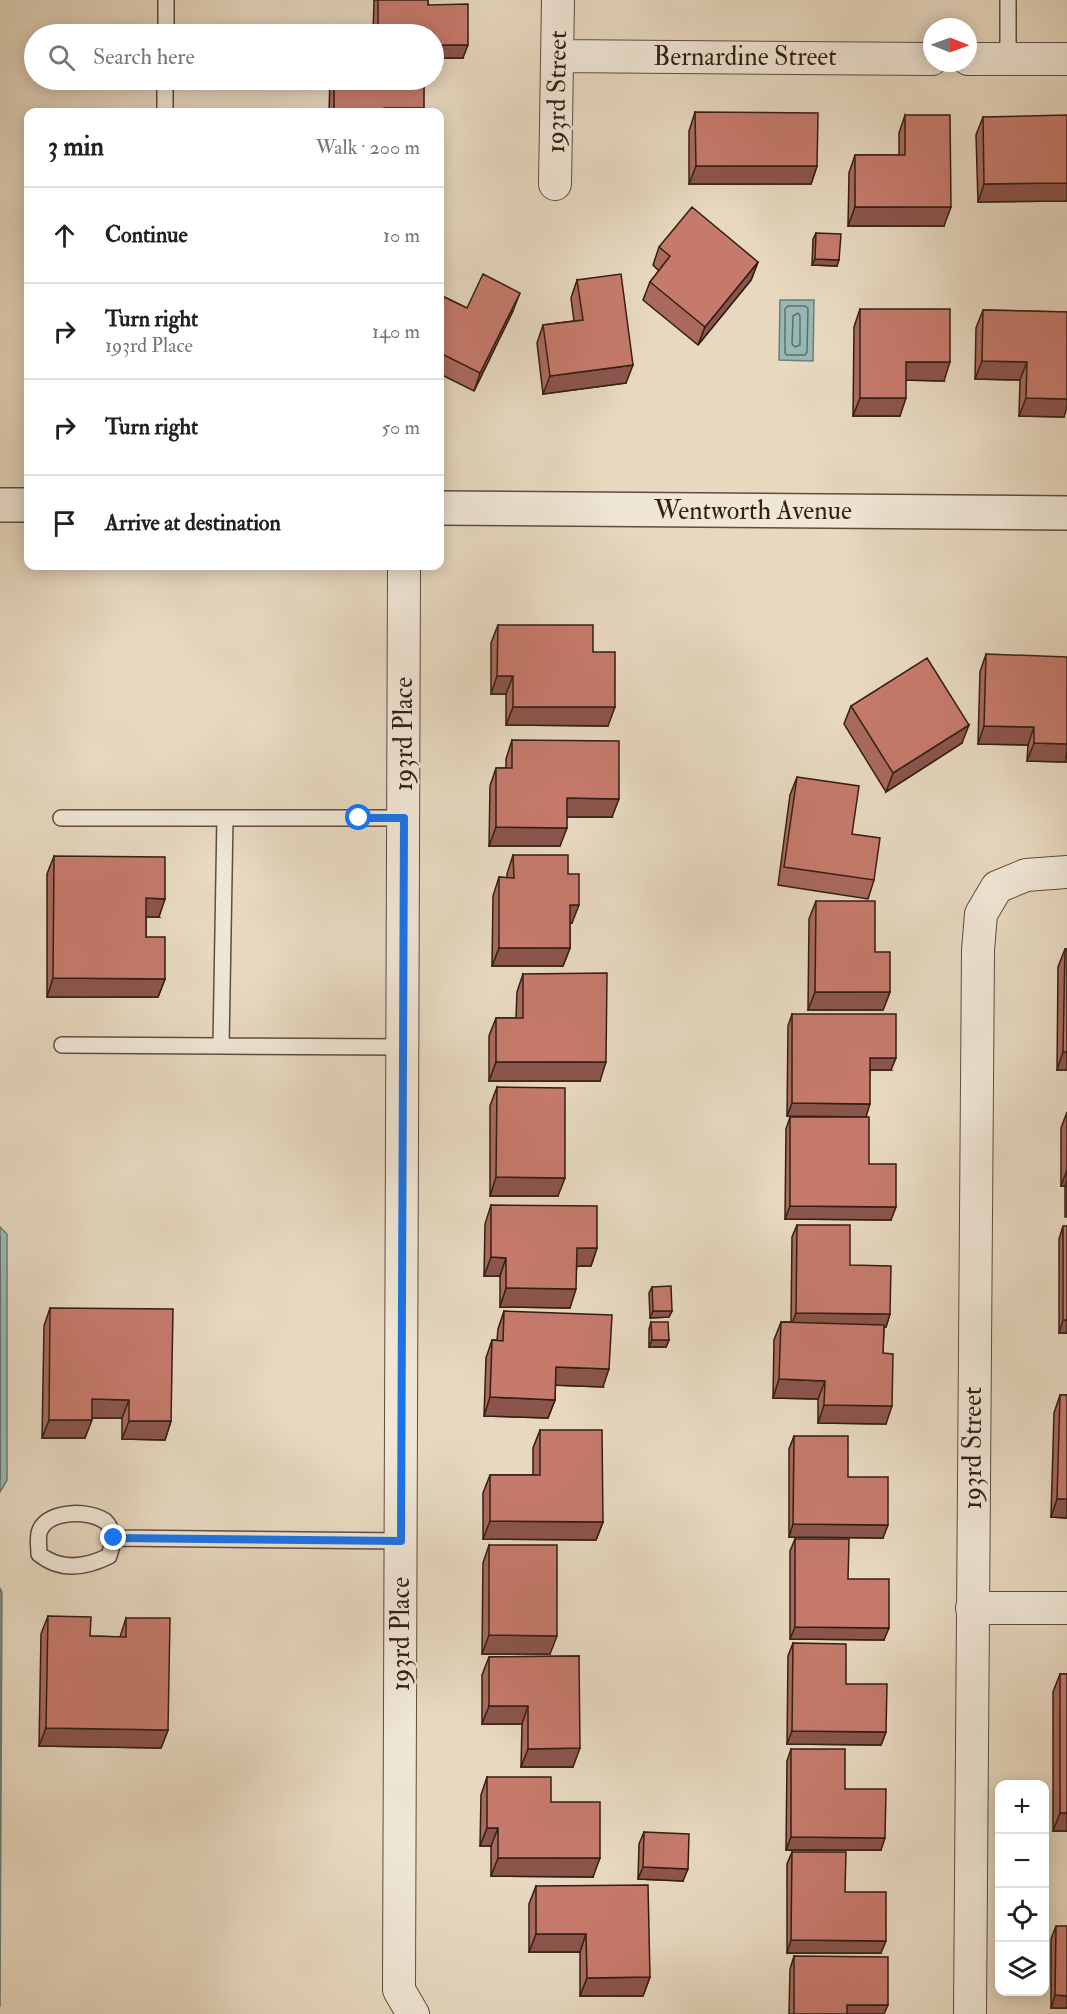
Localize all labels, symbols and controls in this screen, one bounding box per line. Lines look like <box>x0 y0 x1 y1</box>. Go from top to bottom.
north arrow <box>923 18 977 72</box>
search box <box>24 24 444 90</box>
street label: 193rd Street <box>540 30 574 154</box>
icon: search <box>45 41 78 74</box>
street label: Bernardine Street <box>653 41 837 73</box>
text: Search here <box>93 43 195 71</box>
text: 3 min <box>48 131 104 163</box>
text: Walk · 200 m <box>316 135 420 160</box>
icon: ahead <box>48 219 81 252</box>
text: Continue <box>105 221 188 249</box>
text: 10 m <box>383 223 420 248</box>
text: Turn right <box>105 305 198 333</box>
icon: right <box>48 315 81 348</box>
text: 140 m <box>372 319 420 344</box>
text: 193rd Place <box>105 333 193 358</box>
icon: right <box>48 411 81 444</box>
text: Turn right <box>105 413 198 441</box>
text: 50 m <box>381 415 420 440</box>
street label: Wentworth Avenue <box>653 495 852 527</box>
icon: arrive <box>48 507 81 540</box>
text: Arrive at destination <box>105 509 281 537</box>
street label: 193rd Place <box>388 677 420 791</box>
route start <box>345 804 371 830</box>
street label: 193rd Street <box>957 1387 989 1509</box>
route end <box>100 1524 126 1550</box>
street label: 193rd Place <box>385 1577 417 1691</box>
map controls <box>995 1780 1049 1996</box>
button: + <box>995 1780 1049 1834</box>
button: − <box>995 1834 1049 1888</box>
button: locate <box>995 1888 1049 1942</box>
button: layers <box>995 1942 1049 1996</box>

